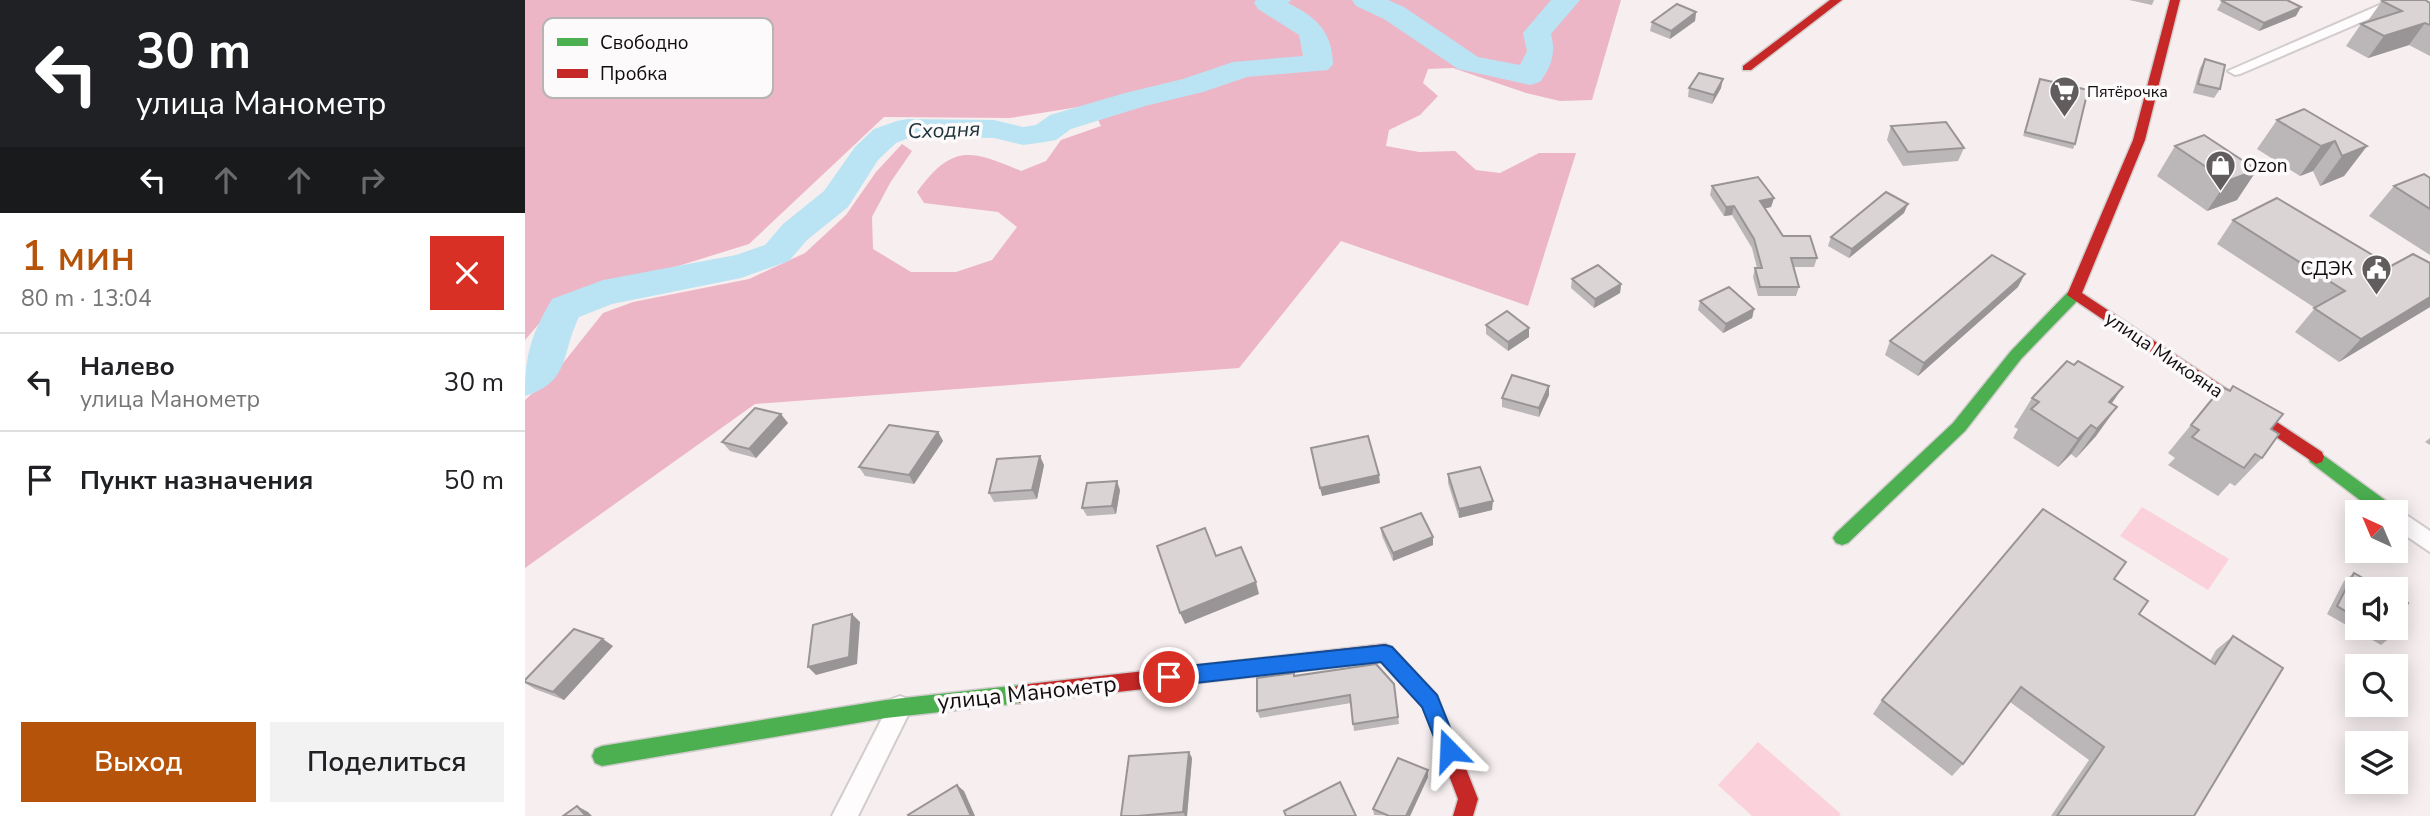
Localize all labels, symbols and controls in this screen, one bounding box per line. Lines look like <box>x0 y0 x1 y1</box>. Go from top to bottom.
text: 30 m <box>136 18 251 85</box>
legend <box>543 18 773 98</box>
icon: left <box>21 28 112 119</box>
text: Свободно <box>600 30 689 56</box>
text: Пробка <box>600 61 667 87</box>
supermarket icon: Пятёрочка <box>2047 75 2081 119</box>
place label: Пятёрочка <box>2087 81 2168 103</box>
text: улица Манометр <box>136 82 387 125</box>
water label: Сходня <box>907 115 981 145</box>
shop icon: Ozon <box>2203 149 2237 193</box>
place label: Ozon <box>2243 153 2288 179</box>
icon: left <box>134 161 172 199</box>
icon: ahead <box>207 161 245 199</box>
icon: ahead <box>280 161 318 199</box>
icon: right <box>353 161 391 199</box>
text: 1 мин <box>21 228 135 285</box>
button: close <box>430 236 504 310</box>
public building icon: СДЭК <box>2359 252 2393 296</box>
place label: СДЭК <box>2300 256 2353 282</box>
text: 80 m · 13:04 <box>21 283 152 314</box>
street label: улица Микояна <box>2100 306 2228 404</box>
text: Налево <box>80 349 175 384</box>
icon: left <box>21 363 59 401</box>
text: 30 m <box>444 365 504 400</box>
text: улица Манометр <box>80 384 260 415</box>
icon: arrive <box>21 461 59 499</box>
text: Пункт назначения <box>80 463 313 498</box>
text: 50 m <box>444 463 504 498</box>
north arrow <box>2345 500 2408 564</box>
map controls <box>2345 500 2408 794</box>
button: sound <box>2345 577 2408 640</box>
pin <box>1139 647 1199 707</box>
button: search <box>2345 654 2408 717</box>
icon: arrive <box>1150 658 1188 696</box>
street label: улица Манометр <box>936 668 1118 718</box>
position arrow <box>1412 713 1486 787</box>
button: Выход <box>21 722 256 802</box>
button: Поделиться <box>270 722 504 802</box>
button: layers <box>2345 731 2408 794</box>

